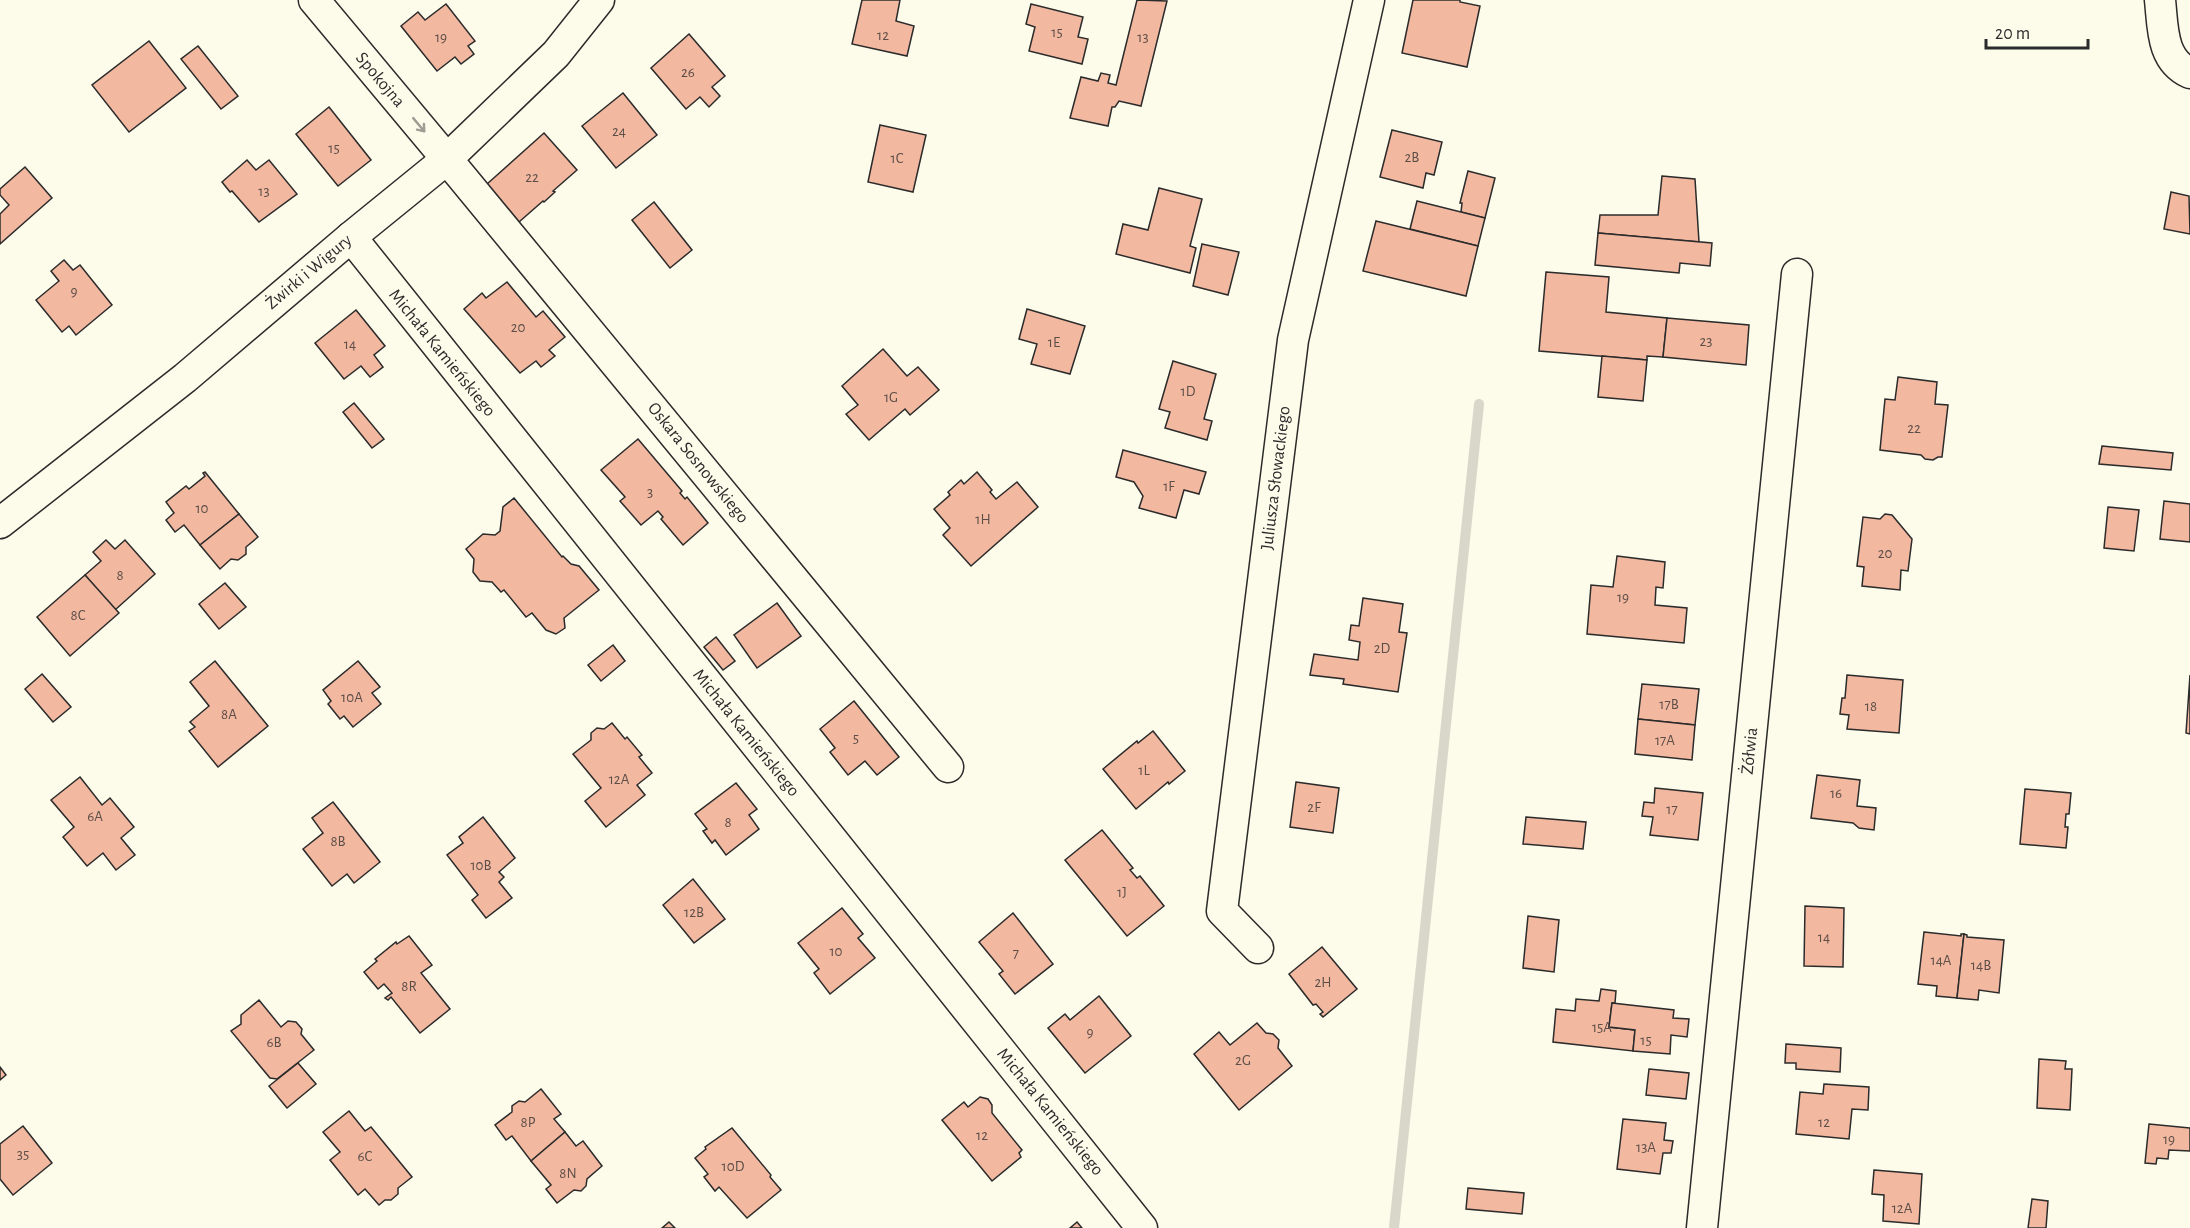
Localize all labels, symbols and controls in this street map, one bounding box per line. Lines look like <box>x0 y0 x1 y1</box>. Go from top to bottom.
scale bar <box>1986 12 2088 50</box>
house number: 15 <box>1051 25 1063 40</box>
text: 20 m <box>1995 25 2030 43</box>
house number: 12 <box>877 28 889 43</box>
house number: 19 <box>435 30 447 45</box>
house number: 13 <box>1137 30 1149 45</box>
street label: Spokojna <box>352 49 408 111</box>
house number: 26 <box>681 65 695 80</box>
one-way arrow <box>412 117 425 133</box>
house number: 24 <box>612 124 626 139</box>
house number: 15 <box>328 141 340 156</box>
house number: 2B <box>1405 150 1419 165</box>
house number: 1C <box>891 151 904 166</box>
house number: 22 <box>525 170 539 185</box>
house number: 13 <box>258 184 270 199</box>
street label: Żwirki i Wigury <box>261 229 356 313</box>
house number: 9 <box>70 284 78 299</box>
street label: Michała Kamieńskiego <box>385 286 499 420</box>
house number: 20 <box>511 320 525 335</box>
house number: 23 <box>1699 334 1713 349</box>
house number: 1E <box>1048 335 1060 350</box>
house number: 14 <box>344 337 356 352</box>
house number: 1D <box>1181 384 1196 399</box>
house number: 1G <box>884 390 898 405</box>
street label: Oskara Sosnowskiego <box>644 399 752 527</box>
street label: Juliusza Słowackiego <box>1258 405 1294 551</box>
house number: 22 <box>1907 421 1921 436</box>
house number: 1F <box>1163 479 1175 494</box>
house number: 3 <box>647 485 653 500</box>
house number: 10 <box>195 501 209 516</box>
house number: 1H <box>975 512 991 527</box>
house number: 20 <box>1878 546 1892 561</box>
house number: 8 <box>116 568 124 583</box>
house number: 19 <box>1617 590 1629 605</box>
house number: 8C <box>71 608 86 623</box>
house number: 2D <box>1374 641 1391 656</box>
street label: Michała Kamieńskiego <box>689 666 803 800</box>
house number: 10A <box>341 690 363 705</box>
house number: 17B <box>1659 697 1679 712</box>
house number: 18 <box>1865 699 1877 714</box>
house number: 8A <box>221 707 237 722</box>
street label: Żółwia <box>1737 726 1761 775</box>
house number: 5 <box>853 731 859 746</box>
house number: 17A <box>1655 733 1675 748</box>
house number: 1L <box>1138 763 1150 778</box>
house number: 12A <box>609 772 630 787</box>
house number: 16 <box>1830 786 1842 801</box>
house number: 2F <box>1307 800 1321 815</box>
house number: 17 <box>1666 802 1678 817</box>
house number: 6A <box>87 809 103 824</box>
house number: 8 <box>724 815 732 830</box>
house number: 8B <box>330 834 346 849</box>
house number: 10B <box>470 858 492 873</box>
house number: 1J <box>1117 885 1127 900</box>
house number: 12B <box>684 905 704 920</box>
house number: 14 <box>1818 930 1830 945</box>
house number: 10 <box>829 944 843 959</box>
house number: 7 <box>1013 946 1019 961</box>
house number: 14A <box>1930 953 1952 968</box>
house number: 14B <box>1971 958 1991 973</box>
house number: 2H <box>1314 975 1332 990</box>
house number: 8R <box>401 979 417 994</box>
house number: 15A <box>1592 1020 1612 1035</box>
house number: 9 <box>1086 1025 1094 1040</box>
house number: 15 <box>1640 1033 1652 1048</box>
house number: 6B <box>266 1035 282 1050</box>
street label: Michała Kamieńskiego <box>993 1045 1107 1179</box>
house number: 2G <box>1235 1053 1251 1068</box>
house number: 8P <box>521 1115 536 1130</box>
house number: 12 <box>1818 1115 1830 1130</box>
house number: 12 <box>976 1128 988 1143</box>
house number: 19 <box>2163 1132 2175 1147</box>
house number: 13A <box>1636 1140 1656 1155</box>
house number: 35 <box>17 1147 29 1162</box>
house number: 6C <box>358 1149 373 1164</box>
house number: 10D <box>722 1159 745 1174</box>
house number: 8N <box>559 1166 577 1181</box>
house number: 12A <box>1892 1201 1913 1216</box>

